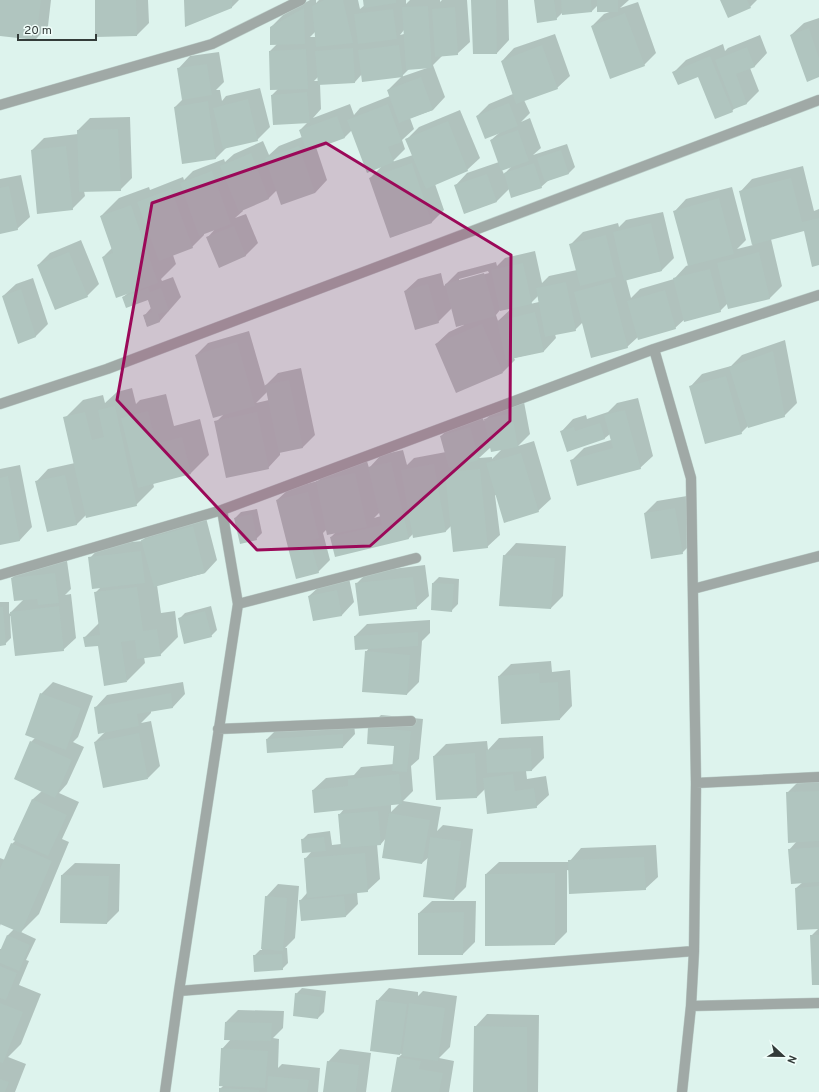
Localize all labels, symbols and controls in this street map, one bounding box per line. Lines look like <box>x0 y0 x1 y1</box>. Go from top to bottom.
scale bar <box>18 16 96 42</box>
text: 20 m <box>24 23 52 39</box>
north arrow <box>763 1036 803 1076</box>
text: N <box>783 1053 799 1066</box>

